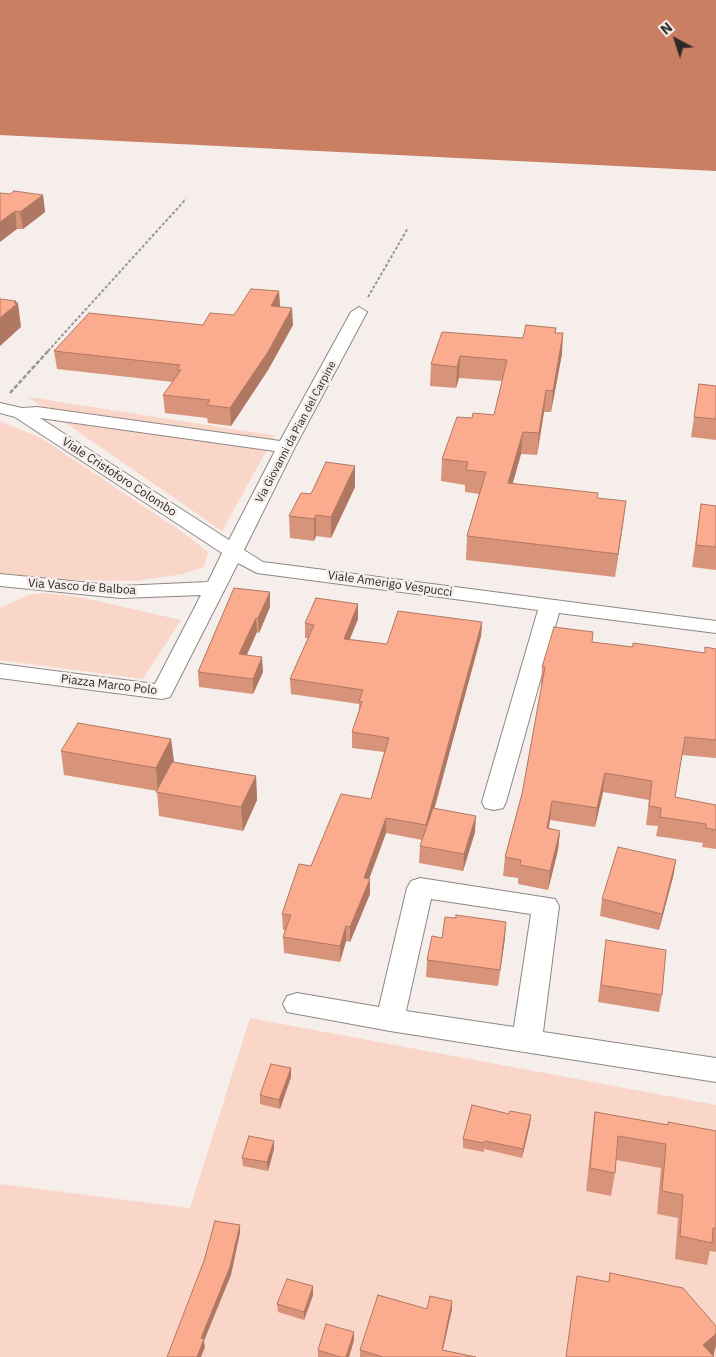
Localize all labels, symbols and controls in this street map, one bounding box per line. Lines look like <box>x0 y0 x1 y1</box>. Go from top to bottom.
north arrow <box>651 15 701 65</box>
text: N <box>657 18 676 39</box>
street label: Via Giovanni da Pian del Carpine <box>253 359 339 505</box>
street label: Viale Cristoforo Colombo <box>59 435 179 519</box>
street label: Viale Amerigo Vespucci <box>327 568 453 600</box>
street label: Via Vasco de Balboa <box>28 576 136 598</box>
street label: Piazza Marco Polo <box>60 672 158 698</box>

